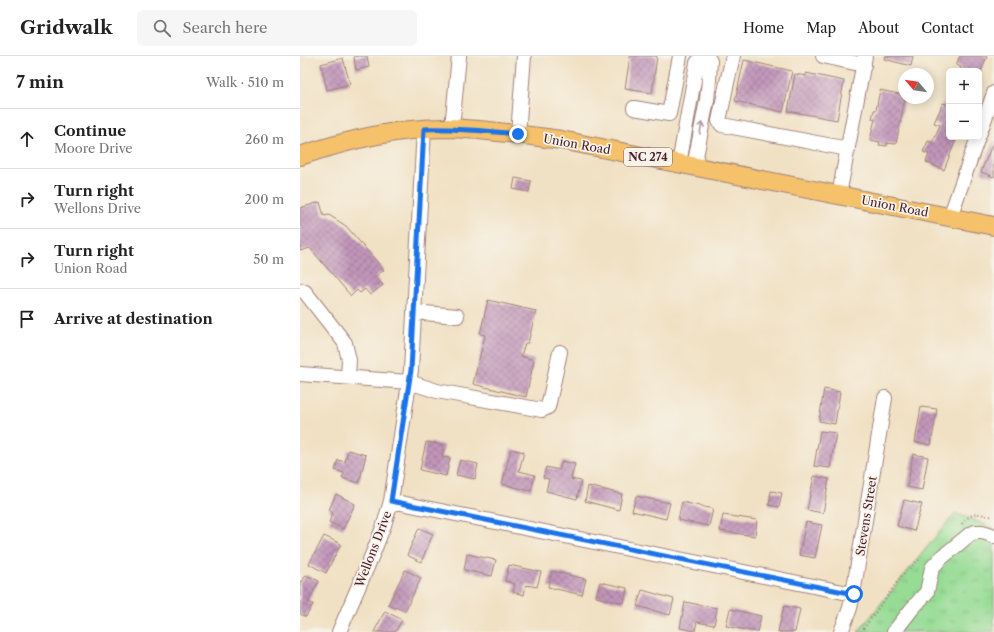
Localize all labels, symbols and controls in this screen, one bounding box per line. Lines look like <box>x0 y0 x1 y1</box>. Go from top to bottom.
search box <box>137 10 417 46</box>
text: Gridwalk <box>20 16 113 39</box>
icon: search <box>151 17 173 39</box>
text: Search here <box>183 18 268 37</box>
text: Home <box>743 19 784 37</box>
text: Map <box>806 19 836 37</box>
text: About <box>858 19 899 37</box>
text: Contact <box>921 19 974 37</box>
north arrow <box>898 68 934 104</box>
map controls <box>946 68 982 140</box>
button: + <box>946 68 982 104</box>
text: 7 min <box>16 72 64 92</box>
text: Walk · 510 m <box>206 74 284 90</box>
button: − <box>946 104 982 140</box>
text: Continue <box>54 121 126 140</box>
one-way arrow <box>698 122 706 135</box>
route end <box>509 125 527 143</box>
icon: ahead <box>16 128 38 150</box>
text: 260 m <box>245 131 284 147</box>
street label: Union Road <box>542 131 612 157</box>
text: Moore Drive <box>54 140 133 156</box>
road number: NC 274 <box>624 148 672 166</box>
text: Turn right <box>54 181 134 200</box>
icon: right <box>16 188 38 210</box>
text: 200 m <box>244 191 284 207</box>
street label: Union Road <box>860 192 930 220</box>
text: Wellons Drive <box>54 200 141 216</box>
text: Turn right <box>54 241 134 260</box>
icon: right <box>16 248 38 270</box>
text: 50 m <box>253 251 284 267</box>
text: Union Road <box>54 260 128 276</box>
icon: arrive <box>16 308 38 330</box>
text: Arrive at destination <box>54 309 213 328</box>
street label: Stevens Street <box>852 474 880 557</box>
street label: Wellons Drive <box>351 509 395 590</box>
route start <box>845 585 863 603</box>

